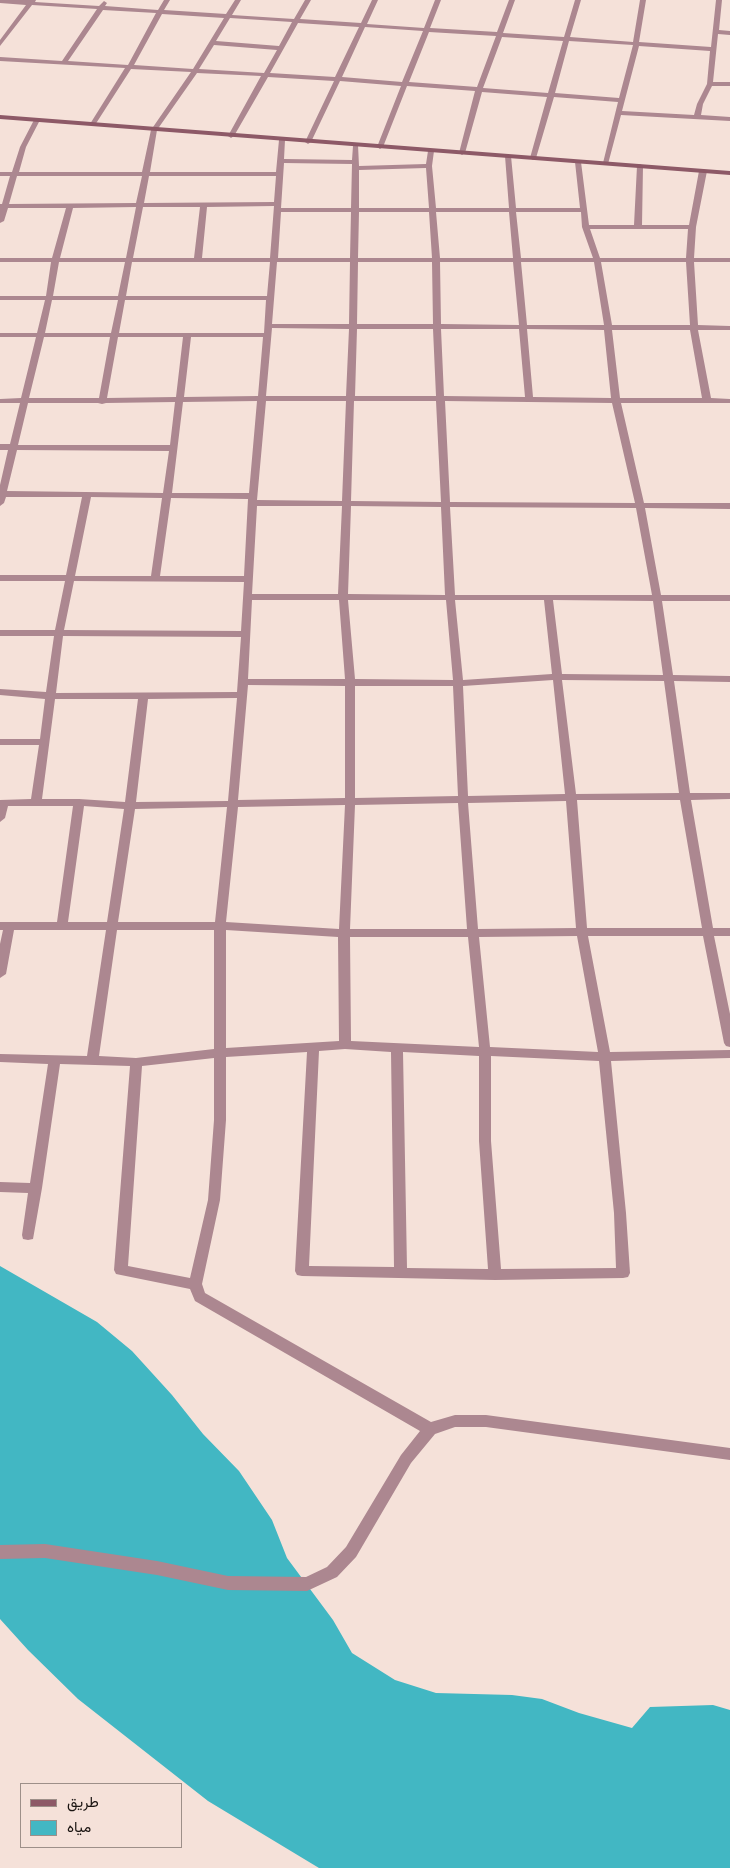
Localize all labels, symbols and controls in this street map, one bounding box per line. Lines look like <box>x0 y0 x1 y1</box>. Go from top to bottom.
legend <box>20 1783 182 1848</box>
text: طريق <box>67 1791 99 1812</box>
text: مياه <box>67 1816 91 1837</box>

